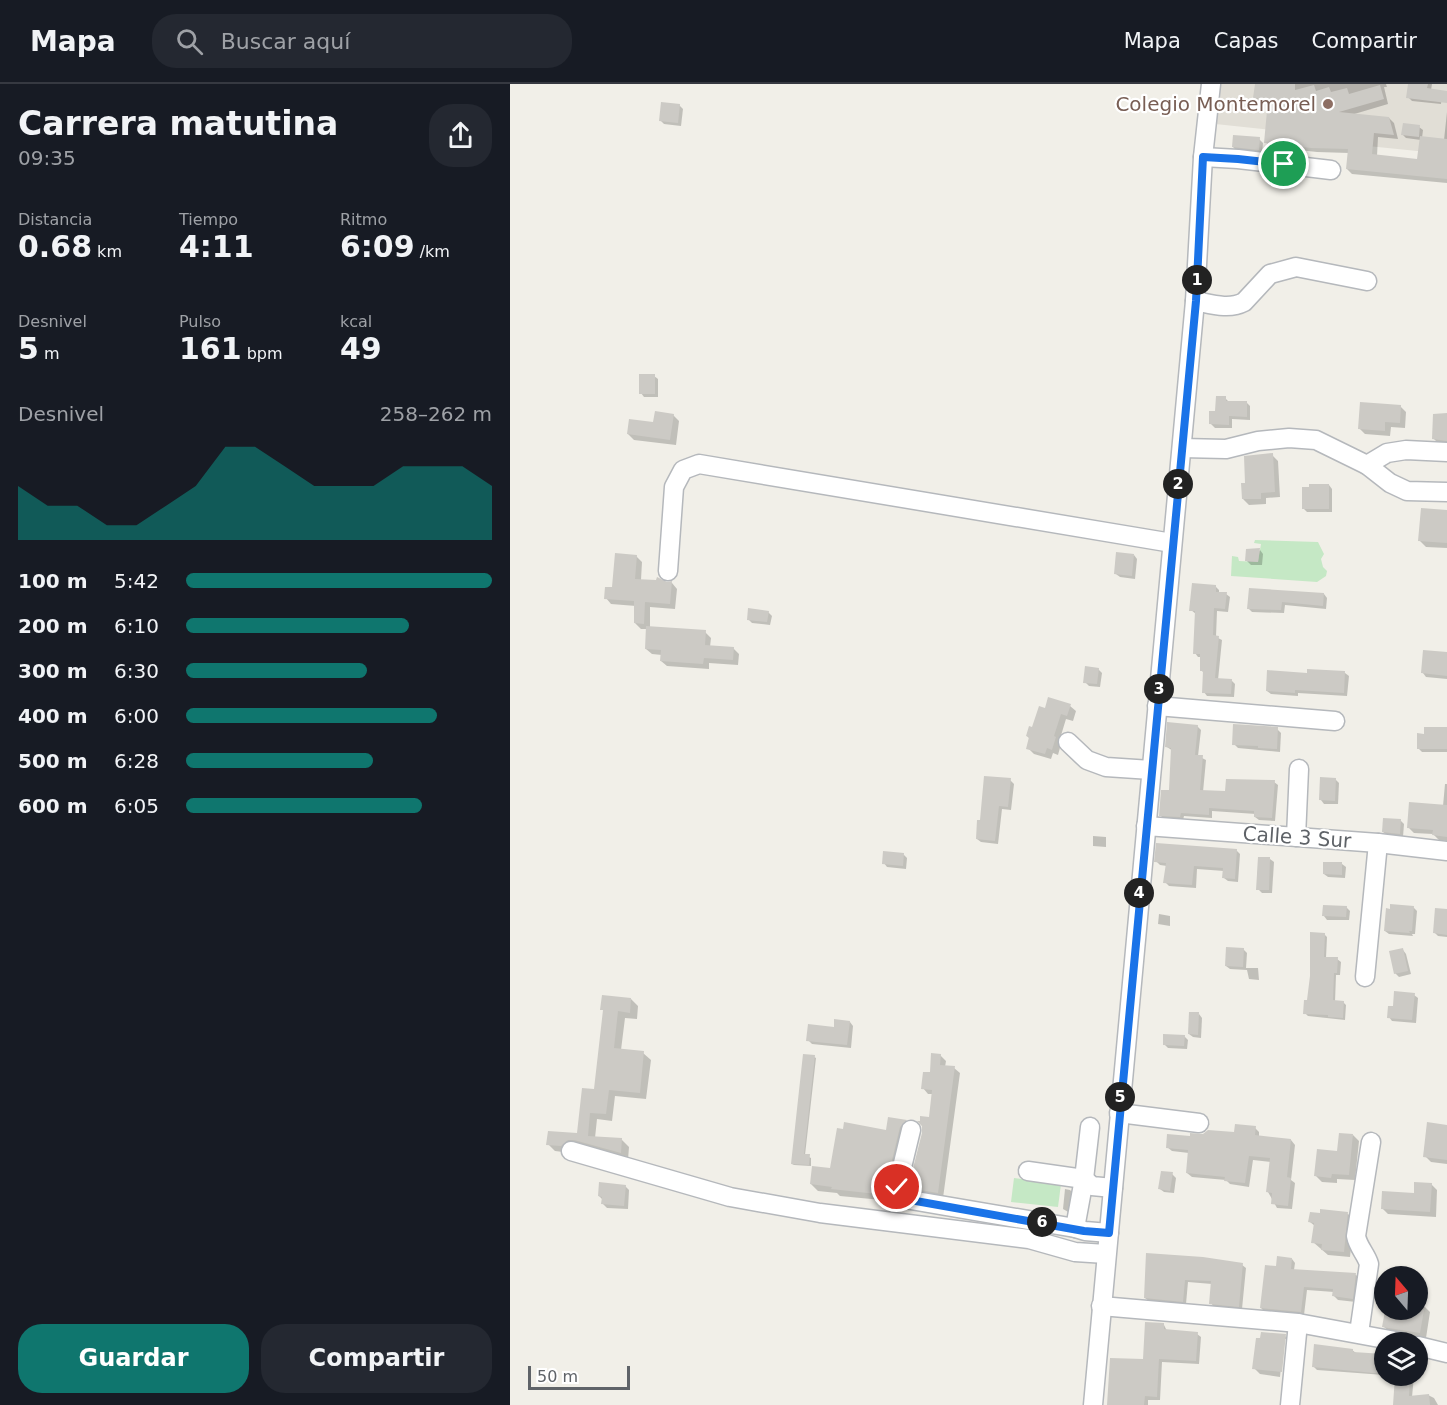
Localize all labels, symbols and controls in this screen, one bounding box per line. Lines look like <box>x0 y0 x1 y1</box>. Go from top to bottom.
search box <box>152 14 572 68</box>
text: Mapa <box>30 25 116 58</box>
icon: search <box>173 25 206 58</box>
text: Buscar aquí <box>221 29 350 54</box>
text: Mapa <box>1124 29 1181 53</box>
text: Capas <box>1214 29 1278 53</box>
text: Compartir <box>1311 29 1417 53</box>
place label: Colegio Montemorel <box>1115 92 1316 116</box>
marker: Colegio Montemorel <box>1321 97 1335 111</box>
text: Carrera matutina <box>18 104 338 143</box>
button: share <box>429 104 492 167</box>
pin <box>1258 138 1309 189</box>
text: 09:35 <box>18 146 76 170</box>
icon: arrive <box>1267 147 1300 180</box>
text: Distancia <box>18 210 92 229</box>
text: Tiempo <box>179 210 238 229</box>
text: Ritmo <box>340 210 387 229</box>
text: 0.68 <box>18 229 92 264</box>
text: 4:11 <box>179 229 254 264</box>
text: 6:09 <box>340 229 415 264</box>
text: km <box>92 242 122 261</box>
text: /km <box>415 242 450 261</box>
pin: 1 <box>1182 265 1212 295</box>
text: 1 <box>1191 270 1203 289</box>
text: Desnivel <box>18 312 87 331</box>
text: Pulso <box>179 312 221 331</box>
text: kcal <box>340 312 372 331</box>
text: 5 <box>18 331 39 366</box>
text: 161 <box>179 331 242 366</box>
text: 49 <box>340 331 382 366</box>
text: m <box>39 344 60 363</box>
text: bpm <box>242 344 283 363</box>
text: Desnivel <box>18 402 104 426</box>
text: 258–262 m <box>380 402 492 426</box>
pin: 2 <box>1163 469 1193 499</box>
text: 2 <box>1172 474 1184 493</box>
text: 100 m <box>18 569 88 593</box>
text: 5:42 <box>114 569 159 593</box>
text: 200 m <box>18 614 88 638</box>
text: 6:10 <box>114 614 159 638</box>
text: 300 m <box>18 659 88 683</box>
text: 6:30 <box>114 659 159 683</box>
pin: 3 <box>1144 674 1174 704</box>
text: 3 <box>1153 679 1165 698</box>
text: 400 m <box>18 704 88 728</box>
text: 6:00 <box>114 704 159 728</box>
text: 500 m <box>18 749 88 773</box>
text: 6:28 <box>114 749 159 773</box>
text: 600 m <box>18 794 88 818</box>
text: 6:05 <box>114 794 159 818</box>
street label: Calle 3 Sur <box>1242 821 1353 853</box>
pin: 4 <box>1124 878 1154 908</box>
text: 4 <box>1133 883 1145 902</box>
pin: 5 <box>1105 1082 1135 1112</box>
text: 5 <box>1114 1087 1126 1106</box>
pin <box>871 1161 922 1212</box>
icon: check <box>880 1170 913 1203</box>
pin: 6 <box>1027 1207 1057 1237</box>
text: 6 <box>1036 1212 1048 1231</box>
north arrow <box>1374 1266 1428 1320</box>
map controls <box>1374 1266 1428 1386</box>
button: Guardar <box>18 1324 249 1393</box>
button: Compartir <box>261 1324 492 1393</box>
button: layers <box>1374 1332 1428 1386</box>
scale bar <box>528 1363 630 1390</box>
text: 50 m <box>537 1367 578 1386</box>

